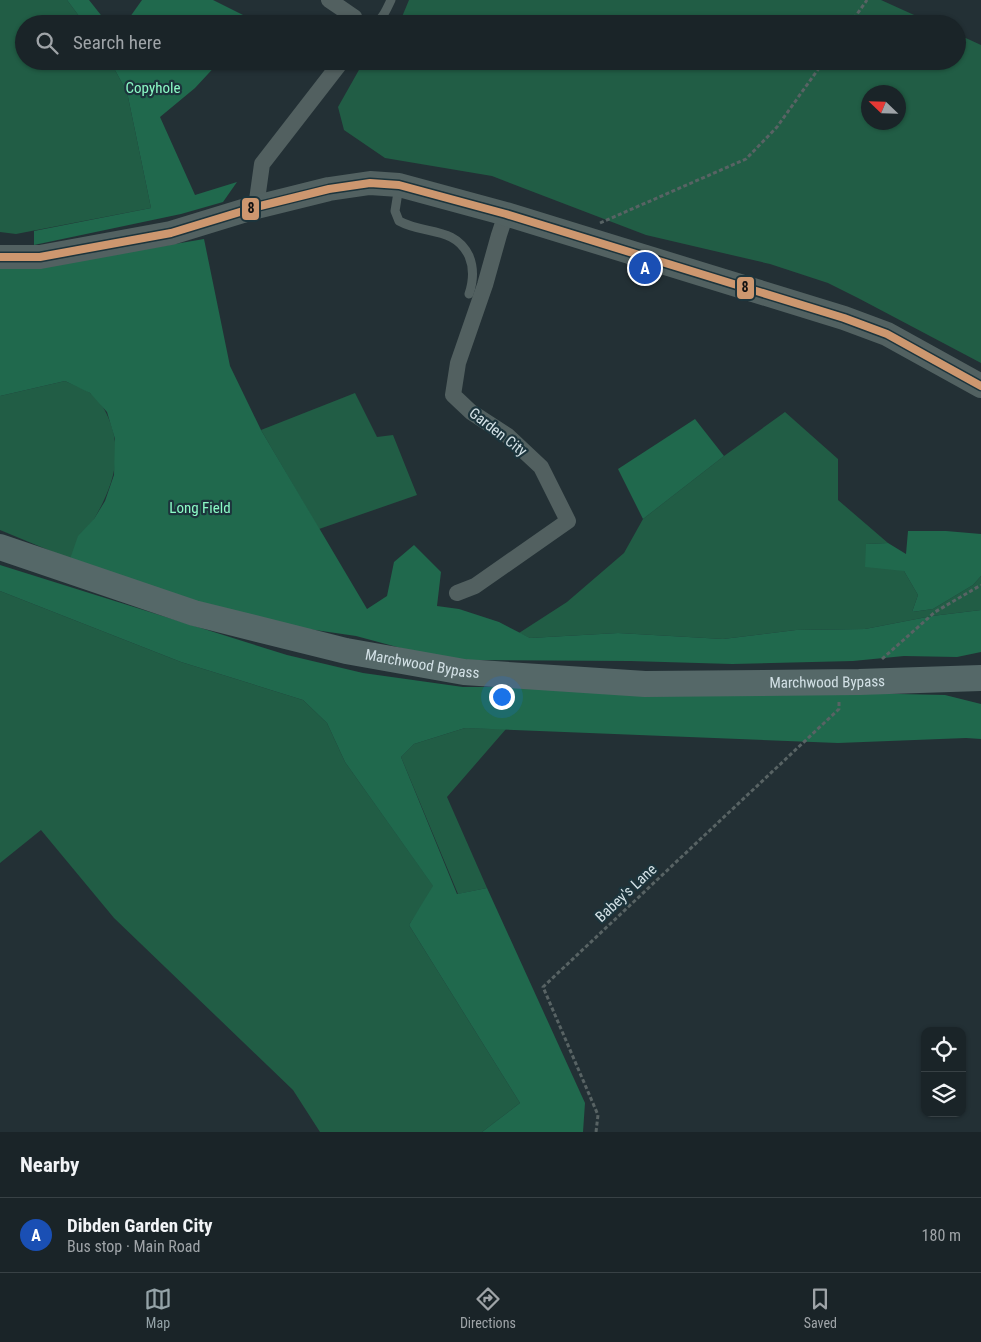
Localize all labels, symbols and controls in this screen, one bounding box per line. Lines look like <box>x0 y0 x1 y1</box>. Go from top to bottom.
search box <box>15 15 966 70</box>
icon: search <box>33 29 61 57</box>
text: Search here <box>73 31 161 54</box>
park label: Copyhole <box>126 79 180 97</box>
north arrow <box>861 85 906 130</box>
line badge: 8 <box>241 197 260 221</box>
text: 8 <box>247 200 255 216</box>
pin: A <box>629 249 661 287</box>
line badge: 8 <box>736 276 755 300</box>
text: 8 <box>741 279 749 295</box>
street label: Garden City <box>466 404 530 460</box>
park label: Long Field <box>169 499 231 517</box>
street label: Marchwood Bypass <box>364 646 480 682</box>
street label: Marchwood Bypass <box>769 672 885 692</box>
your location <box>489 684 515 710</box>
street label: Babey's Lane <box>592 860 660 926</box>
map controls <box>921 1027 966 1117</box>
button: locate <box>921 1027 966 1072</box>
button: layers <box>921 1072 966 1117</box>
text: Nearby <box>20 1153 79 1177</box>
text: Dibden Garden City <box>67 1214 213 1237</box>
text: A <box>31 1226 41 1245</box>
text: 180 m <box>922 1226 961 1245</box>
text: Bus stop · Main Road <box>67 1237 200 1256</box>
tab: Map <box>144 1285 172 1331</box>
tab: Directions <box>460 1285 516 1331</box>
tab: Saved <box>804 1285 837 1331</box>

